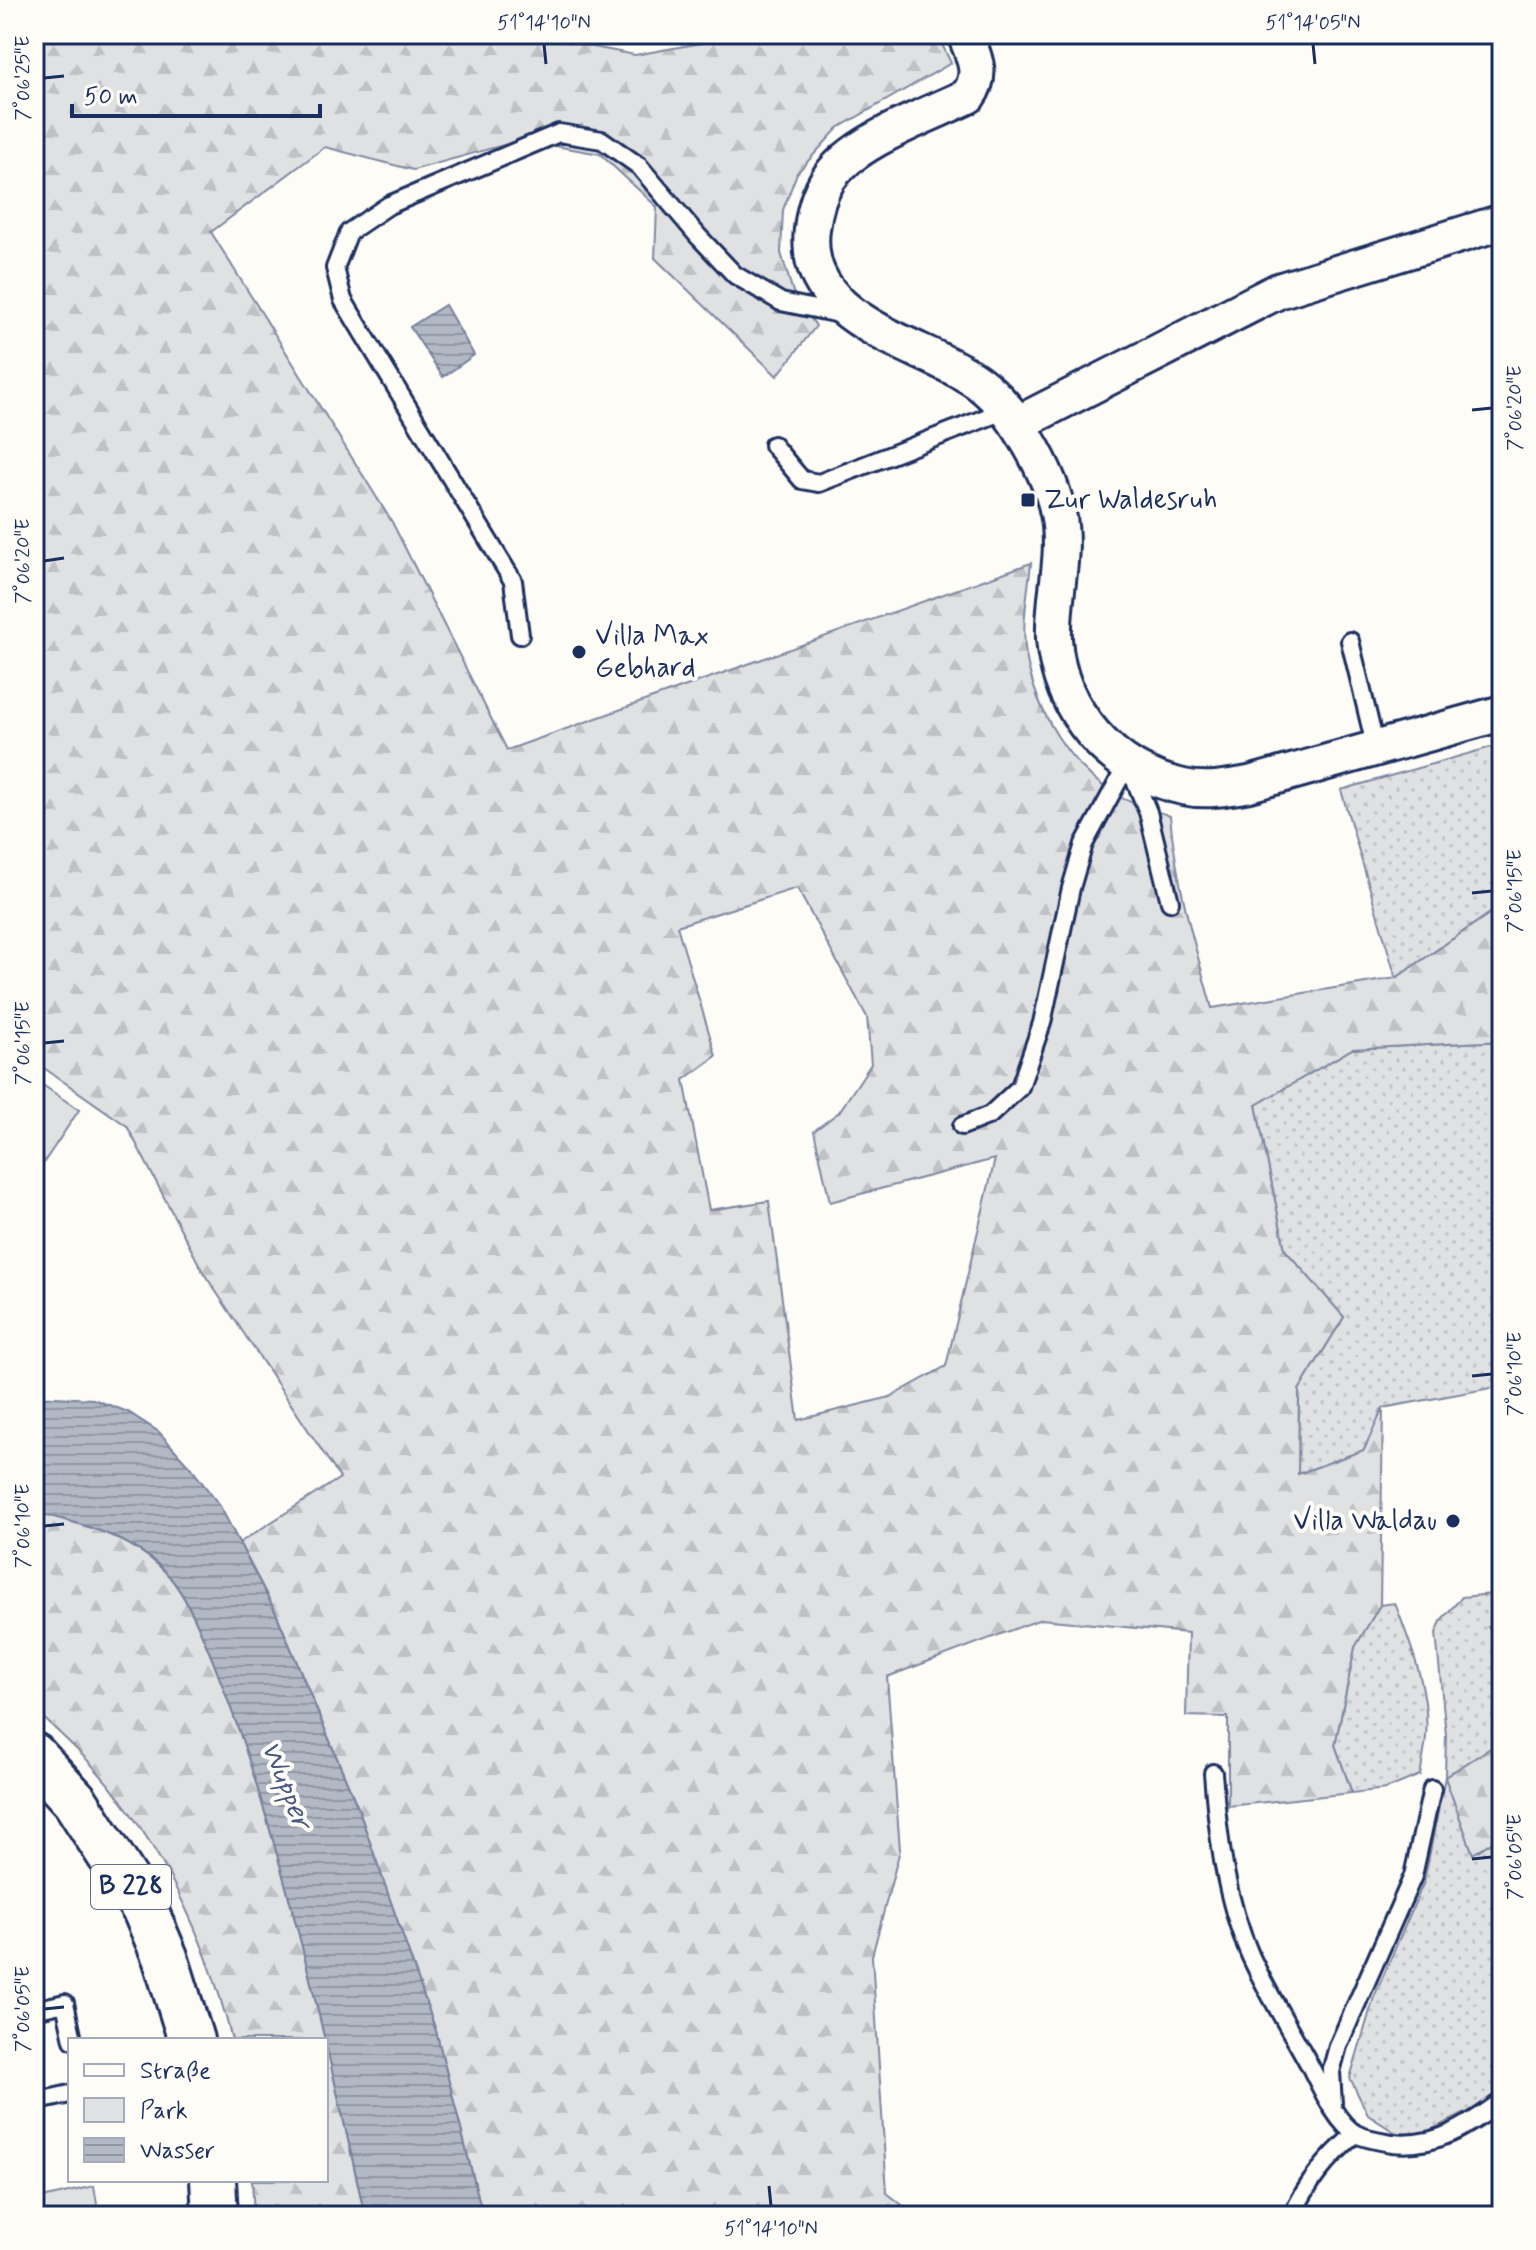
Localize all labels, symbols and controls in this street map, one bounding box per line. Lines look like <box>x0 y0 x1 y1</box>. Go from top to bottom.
text: 51°14'10"N <box>497 10 591 37</box>
text: 51°14'05"N <box>1265 10 1361 37</box>
text: 7°06'25"E <box>10 36 37 120</box>
scale bar <box>72 68 320 118</box>
text: 50 m <box>84 82 138 113</box>
text: 7°06'20"E <box>1502 365 1529 451</box>
place label: Zur Waldesruh <box>1044 482 1218 519</box>
marker: Zur Waldesruh <box>1019 491 1037 509</box>
text: 7°06'20"E <box>10 518 37 604</box>
place label: Villa Max Gebhard <box>595 618 709 687</box>
marker: Villa Max Gebhard <box>570 643 588 661</box>
text: 7°06'15"E <box>1502 849 1529 933</box>
text: 7°06'15"E <box>10 1001 37 1085</box>
text: 7°06'10"E <box>1502 1332 1529 1416</box>
text: 7°06'10"E <box>10 1484 37 1568</box>
place label: Villa Waldau <box>1293 1503 1437 1540</box>
marker: Villa Waldau <box>1444 1512 1462 1530</box>
water label: Wupper <box>251 1735 323 1838</box>
text: 7°06'05"E <box>1502 1814 1529 1900</box>
road number: B 228 <box>91 1865 171 1909</box>
text: 7°06'05"E <box>10 1966 37 2052</box>
legend <box>68 2038 328 2182</box>
text: Straße <box>140 2056 211 2087</box>
text: Park <box>140 2096 188 2127</box>
text: Wasser <box>140 2136 215 2167</box>
text: 51°14'10"N <box>724 2216 818 2243</box>

